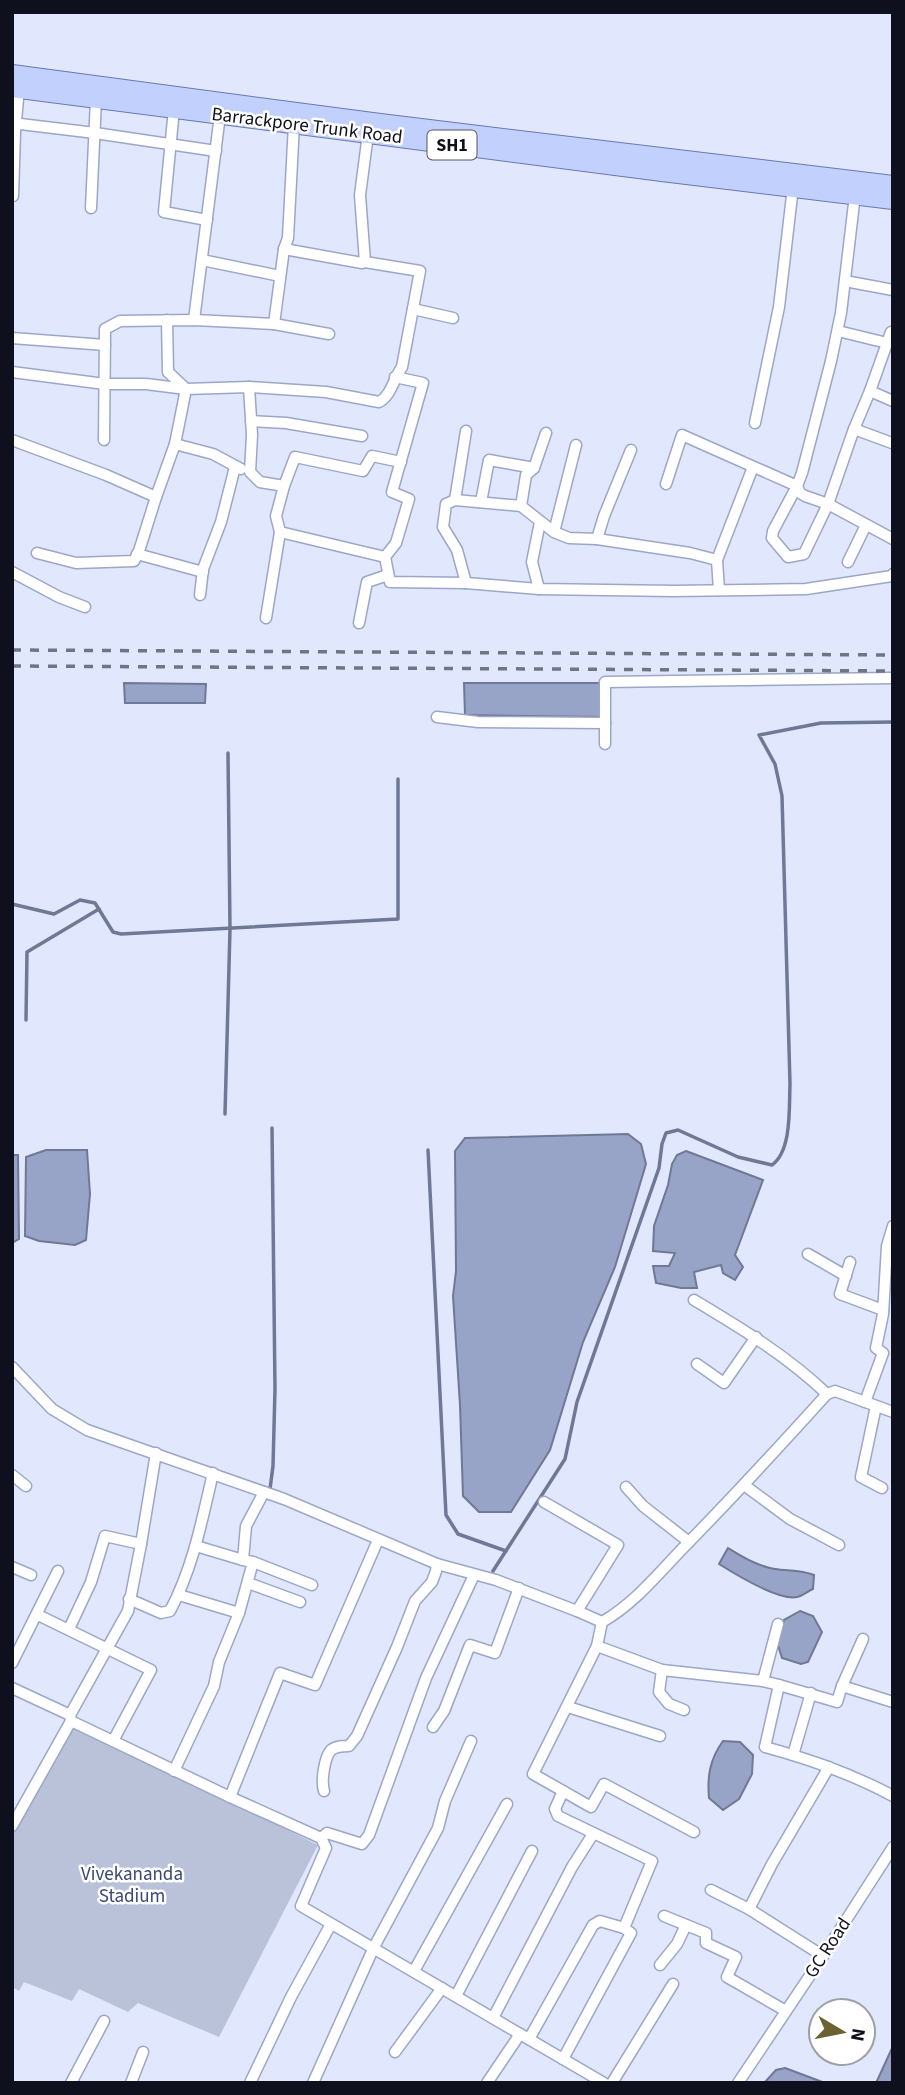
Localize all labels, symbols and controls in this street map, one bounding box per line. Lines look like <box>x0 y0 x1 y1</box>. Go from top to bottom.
street label: Barrackpore Trunk Road <box>210 101 404 151</box>
road number: SH1 <box>428 130 476 160</box>
park label: Vivekananda Stadium <box>81 1861 183 1910</box>
street label: GC Road <box>798 1912 858 1984</box>
north arrow <box>807 1997 877 2067</box>
text: N <box>843 2026 872 2043</box>

